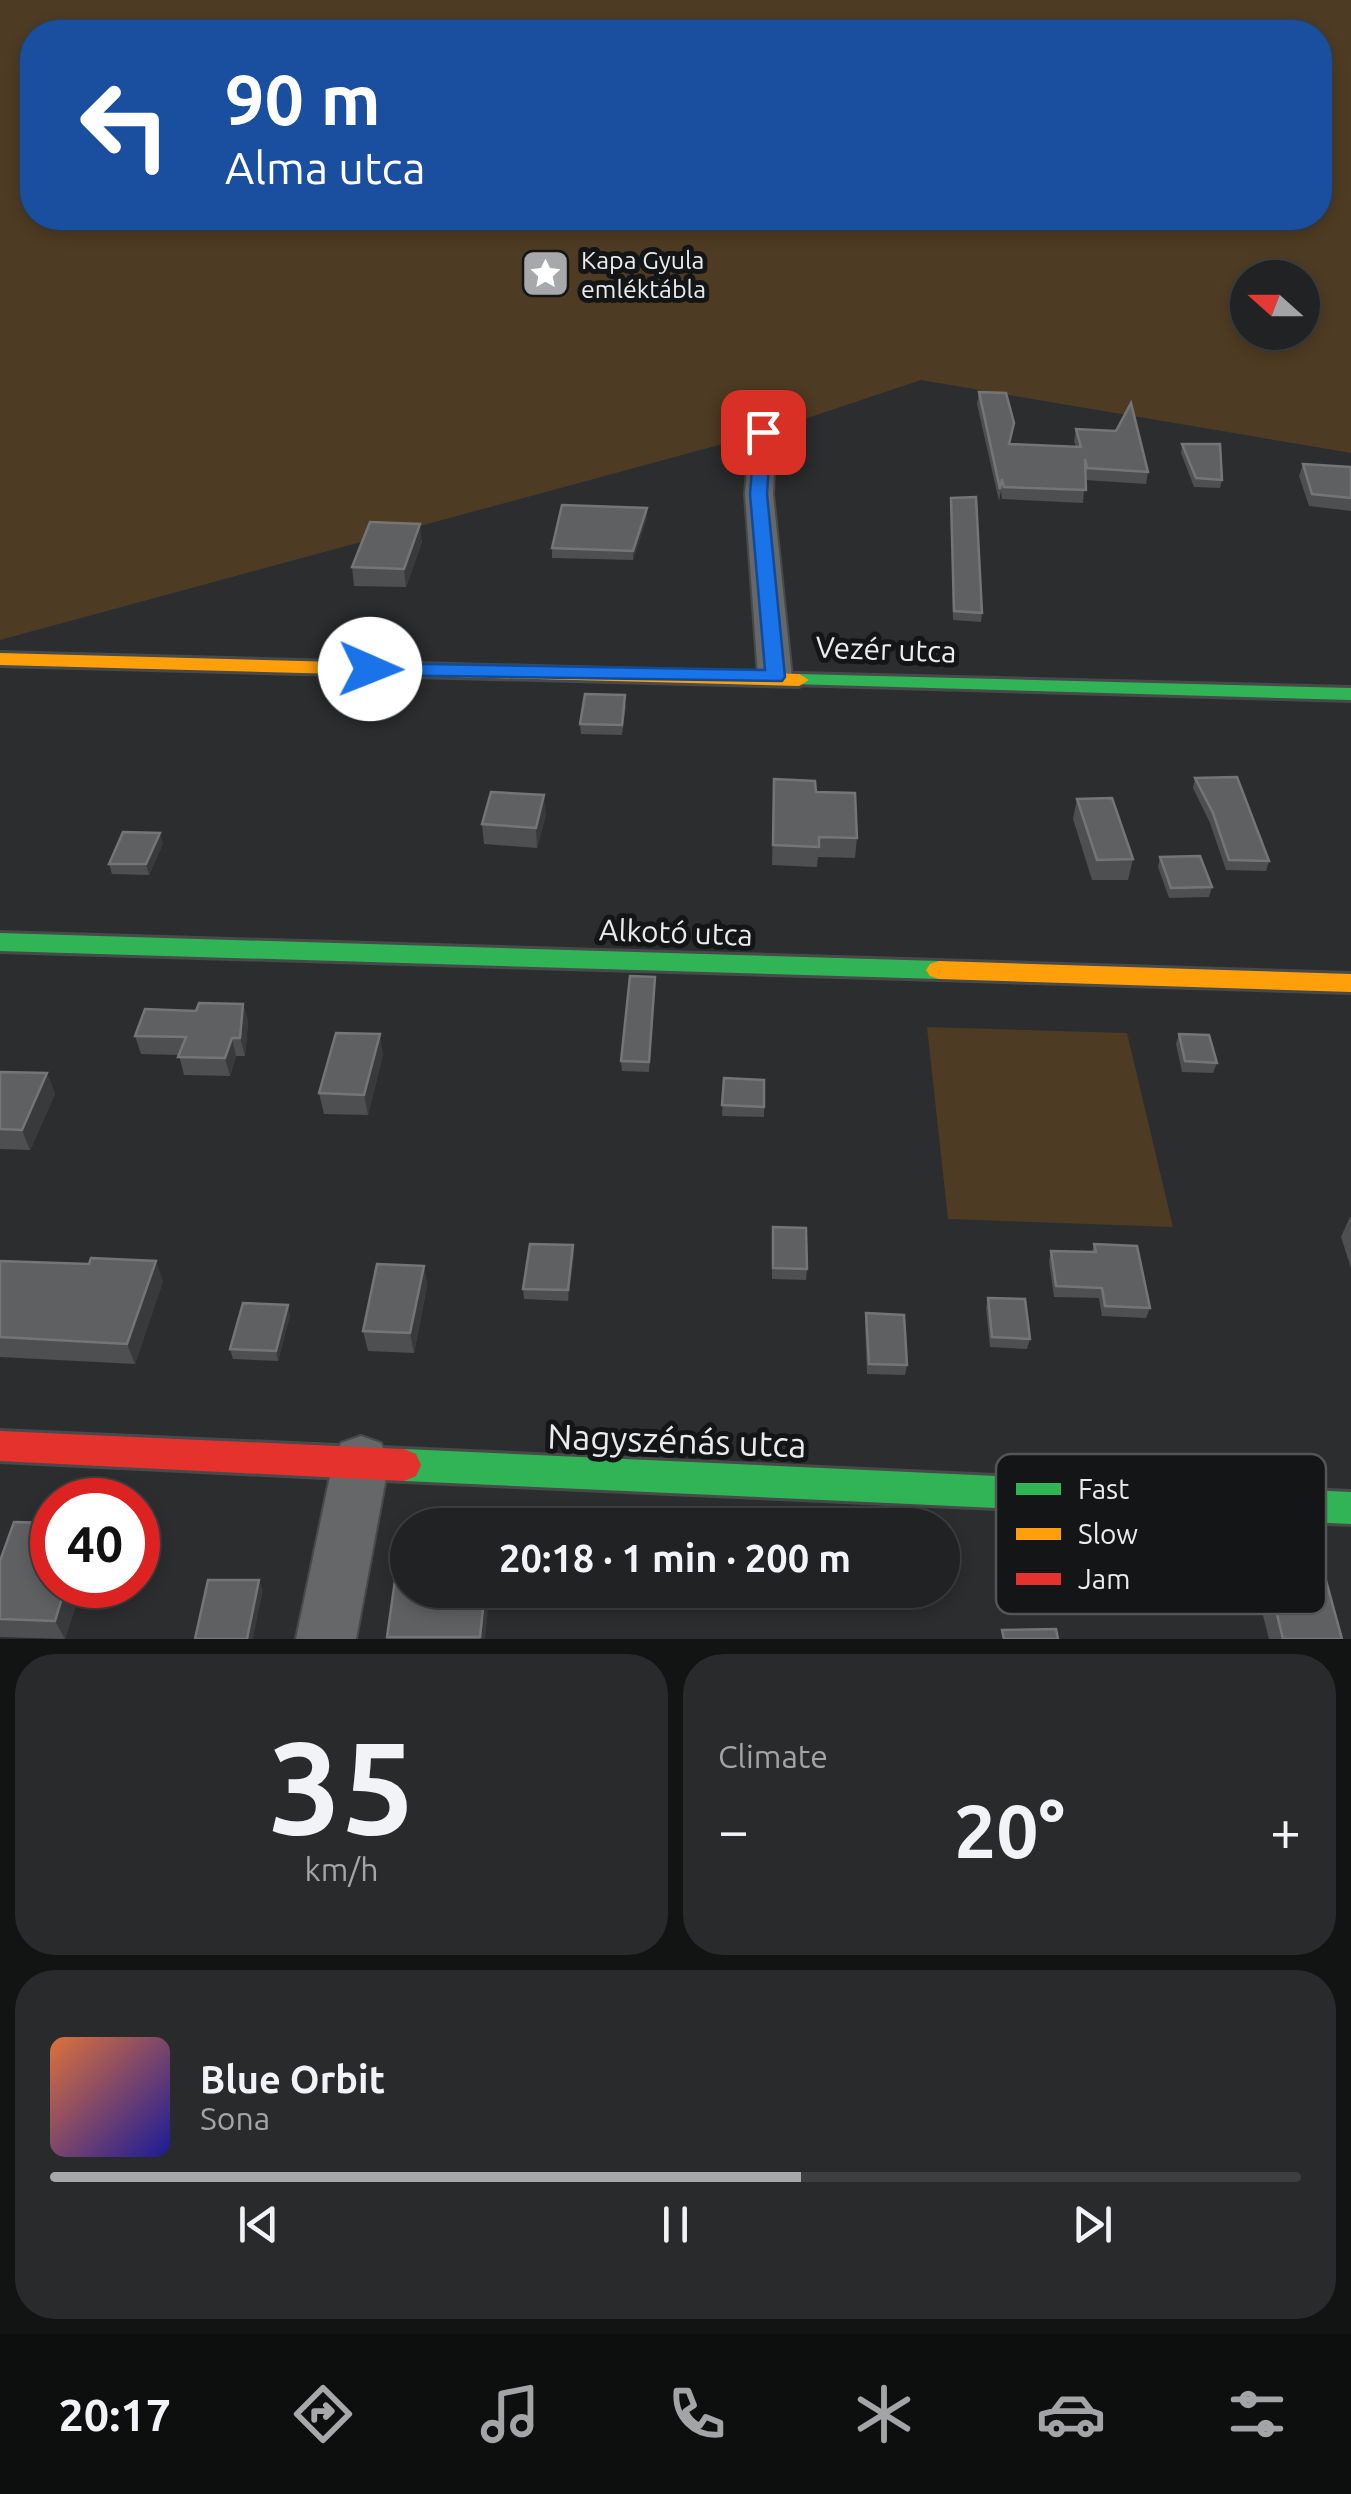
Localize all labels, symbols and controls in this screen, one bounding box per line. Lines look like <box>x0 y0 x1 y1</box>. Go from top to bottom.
icon: left <box>60 60 190 190</box>
text: 90 m <box>225 60 381 138</box>
text: Alma utca <box>225 142 426 193</box>
place label: Kapa Gyula emléktábla <box>581 246 706 303</box>
place icon: Kapa Gyula emléktábla <box>520 248 572 300</box>
north arrow <box>1230 260 1320 350</box>
map controls <box>1230 260 1320 350</box>
pin <box>721 390 806 475</box>
icon: arrive <box>736 405 791 460</box>
position arrow <box>318 617 422 721</box>
street label: Vezér utca <box>815 630 957 668</box>
street label: Alkotó utca <box>599 912 753 952</box>
street label: Nagyszénás utca <box>547 1415 807 1465</box>
legend <box>996 1454 1326 1614</box>
text: Fast <box>1078 1473 1129 1504</box>
speed limit sign: 40 <box>30 1478 160 1608</box>
text: Slow <box>1078 1518 1138 1549</box>
text: 20:18 · 1 min · 200 m <box>499 1537 851 1579</box>
text: Jam <box>1078 1563 1130 1594</box>
text: 35 <box>268 1713 415 1859</box>
text: Climate <box>718 1738 828 1774</box>
text: 20° <box>954 1788 1065 1872</box>
text: − <box>718 1799 749 1860</box>
text: + <box>1270 1799 1301 1860</box>
text: km/h <box>305 1851 378 1887</box>
text: Blue Orbit <box>200 2058 385 2100</box>
text: Sona <box>200 2100 270 2136</box>
icon: previous <box>231 2197 286 2252</box>
icon: pause <box>648 2197 703 2252</box>
icon: next <box>1065 2197 1120 2252</box>
icon: directions <box>288 2379 358 2449</box>
icon: music <box>475 2379 545 2449</box>
icon: phone <box>662 2379 732 2449</box>
icon: climate <box>849 2379 919 2449</box>
icon: car <box>1036 2379 1106 2449</box>
icon: filters <box>1222 2379 1292 2449</box>
text: 20:17 <box>58 2389 171 2440</box>

